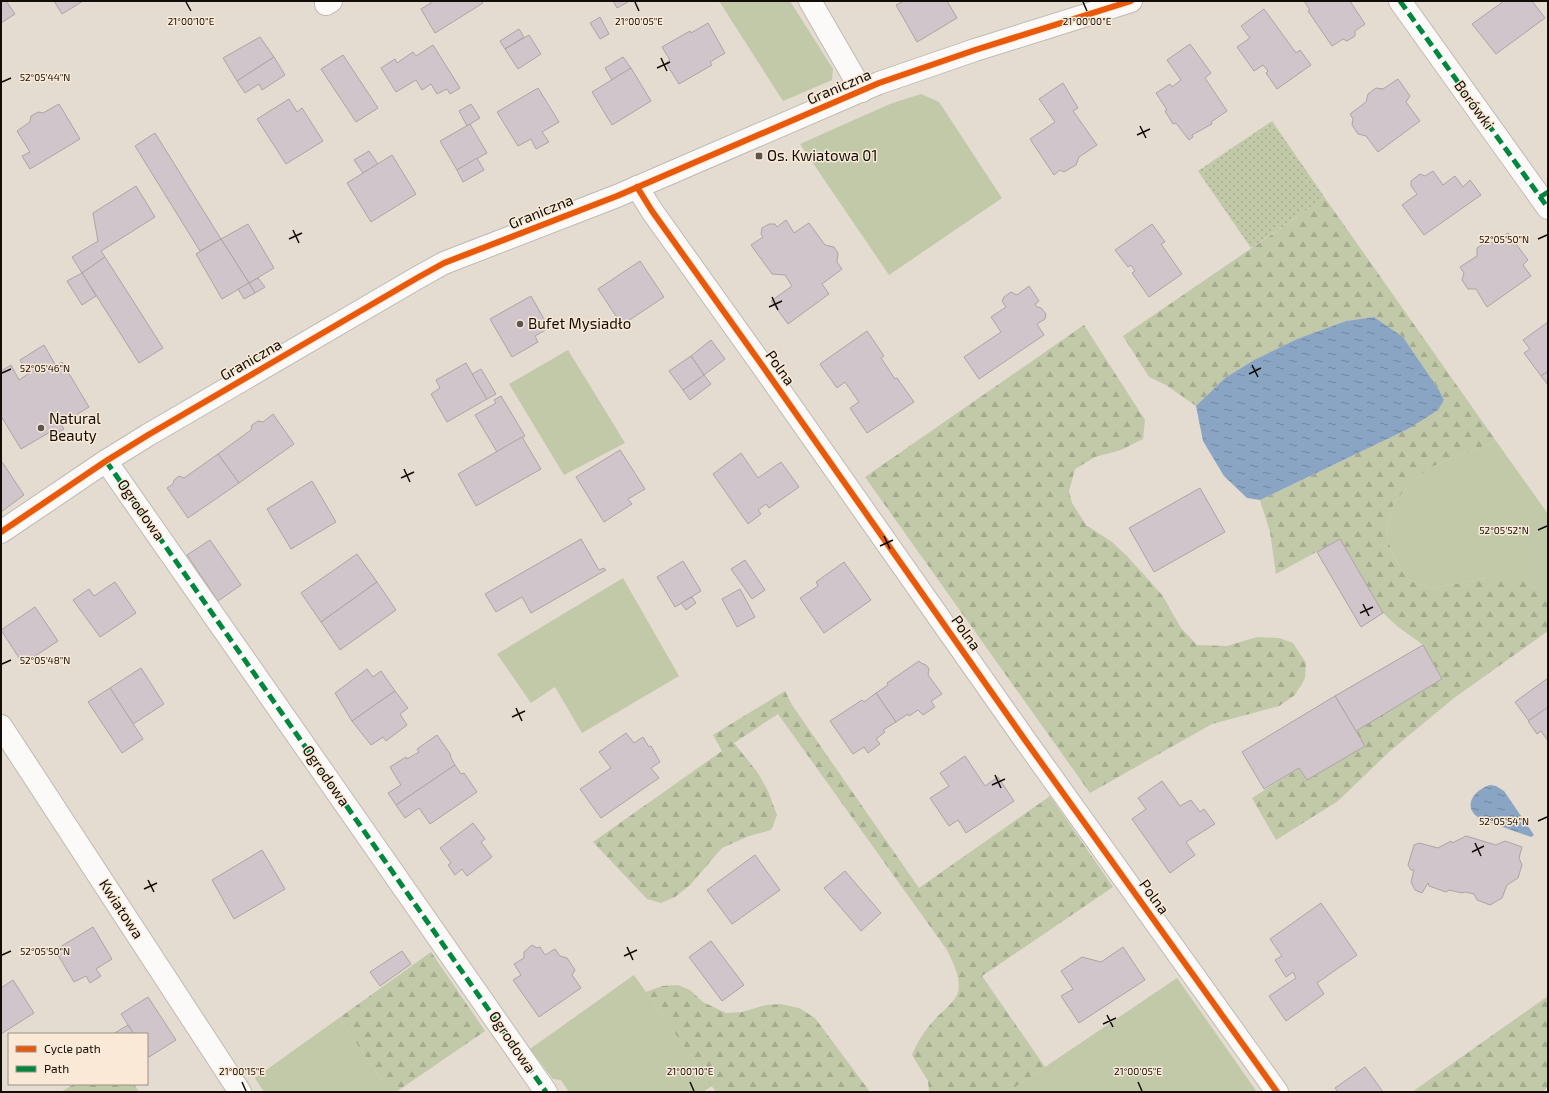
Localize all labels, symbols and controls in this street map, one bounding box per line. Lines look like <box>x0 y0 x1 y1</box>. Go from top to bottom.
text: 21°00'10"E <box>168 15 215 27</box>
text: 21°00'05"E <box>615 15 663 27</box>
text: 21°00'00"E <box>1063 15 1112 27</box>
street label: Graniczna <box>804 65 873 108</box>
text: 52°05'44"N <box>20 71 70 83</box>
street label: Borówki <box>1451 77 1499 132</box>
place label: Os. Kwiatowa 01 <box>767 146 877 164</box>
marker: Os. Kwiatowa 01 <box>754 151 764 161</box>
street label: Graniczna <box>506 190 576 232</box>
text: 52°05'50"N <box>1479 233 1529 245</box>
place label: Bufet Mysiadło <box>528 314 631 332</box>
marker: Bufet Mysiadło <box>515 319 525 329</box>
street label: Graniczna <box>217 334 284 384</box>
street label: Polna <box>762 346 799 388</box>
text: 52°05'46"N <box>20 362 70 374</box>
place label: Natural Beauty <box>49 409 101 444</box>
marker: Natural Beauty <box>36 423 46 433</box>
street label: Ogrodowa <box>114 475 169 543</box>
text: 52°05'52"N <box>1479 524 1529 536</box>
street label: Polna <box>948 611 985 653</box>
text: 52°05'48"N <box>20 654 70 666</box>
street label: Ogrodowa <box>299 741 354 809</box>
text: 52°05'54"N <box>1479 815 1529 827</box>
street label: Kwiatowa <box>96 875 148 942</box>
street label: Polna <box>1136 875 1173 917</box>
text: 52°05'50"N <box>20 945 70 957</box>
street label: Ogrodowa <box>486 1007 540 1076</box>
legend <box>8 1033 148 1085</box>
text: Cycle path <box>44 1041 101 1055</box>
text: Path <box>44 1061 69 1075</box>
text: 21°00'15"E <box>219 1065 265 1077</box>
text: 21°00'10"E <box>667 1065 714 1077</box>
text: 21°00'05"E <box>1114 1065 1162 1077</box>

